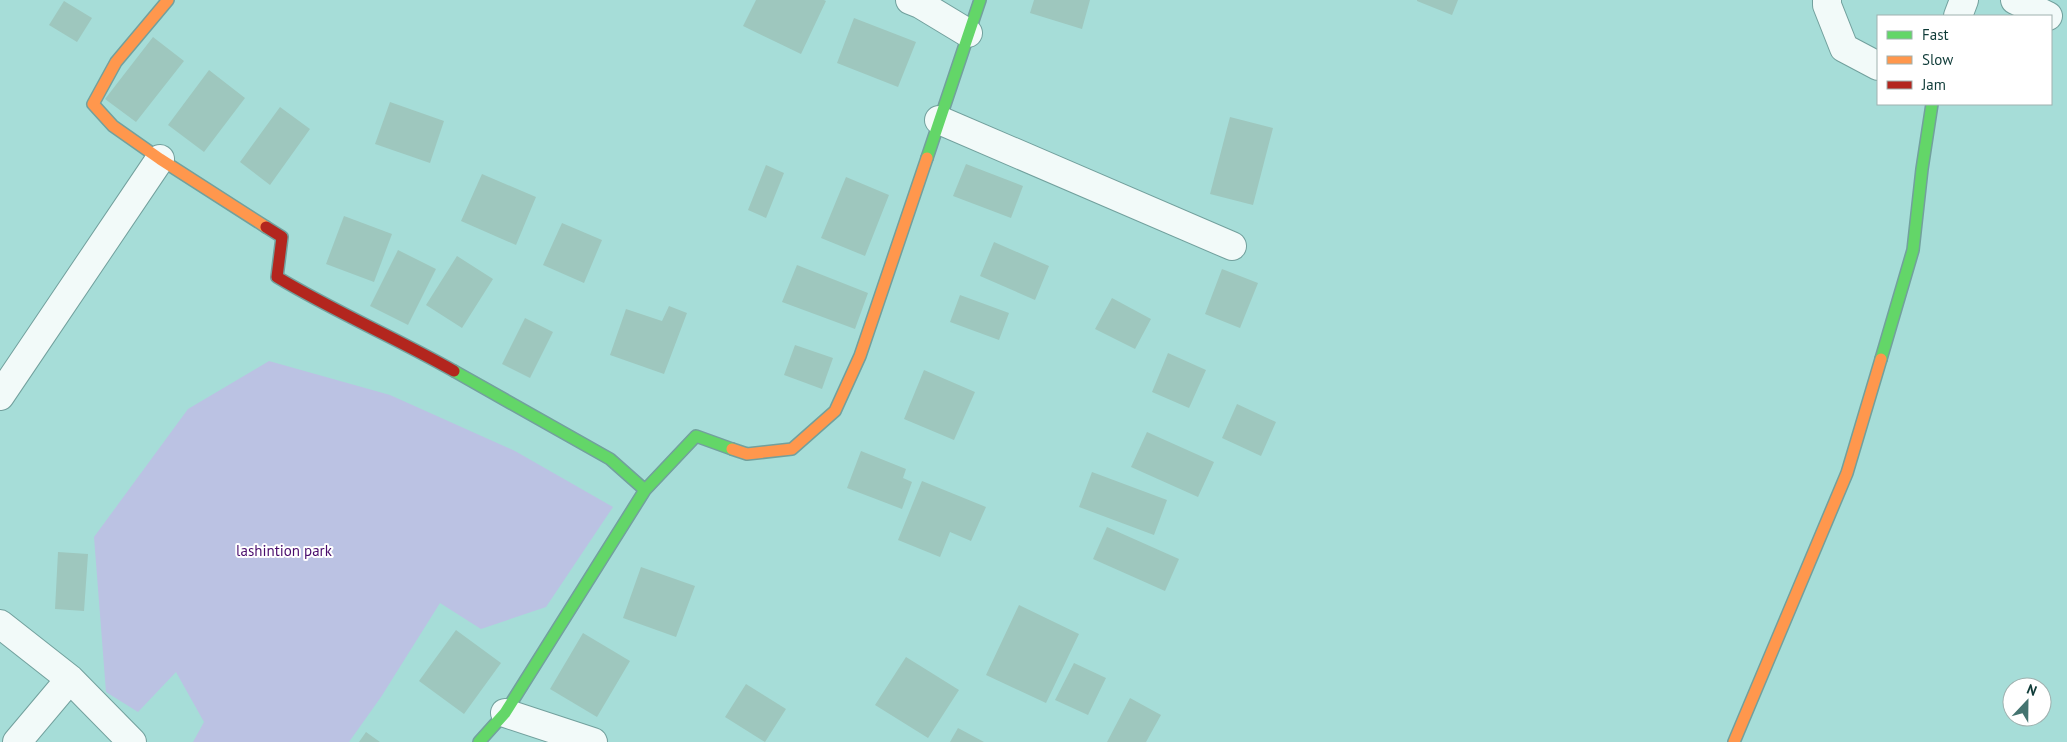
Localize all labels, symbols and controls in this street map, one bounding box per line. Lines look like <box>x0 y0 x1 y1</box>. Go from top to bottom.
legend <box>1877 15 2052 105</box>
text: Fast <box>1922 25 1949 44</box>
text: Slow <box>1922 50 1953 69</box>
text: Jam <box>1921 75 1946 94</box>
park label: lashintion park <box>236 541 333 560</box>
north arrow <box>2002 677 2052 727</box>
text: N <box>2024 680 2040 700</box>

